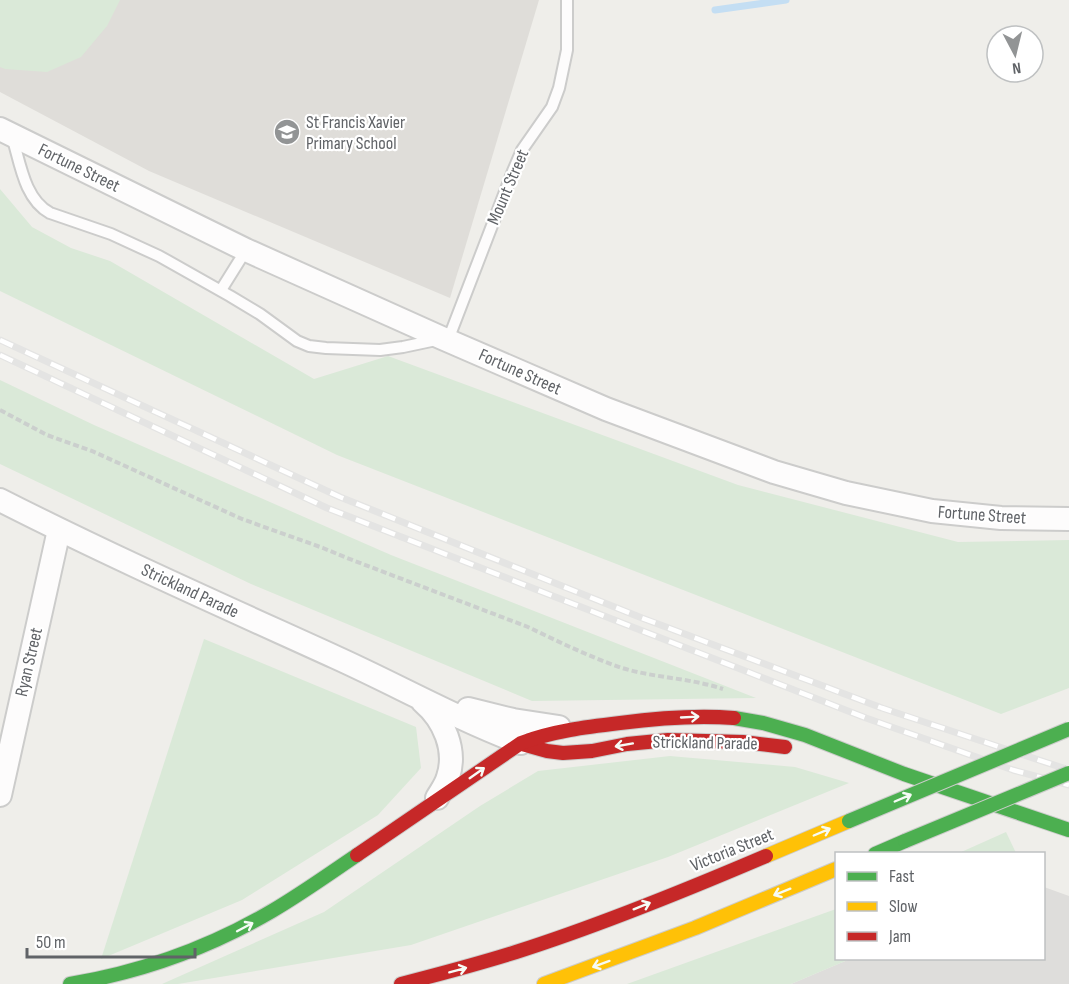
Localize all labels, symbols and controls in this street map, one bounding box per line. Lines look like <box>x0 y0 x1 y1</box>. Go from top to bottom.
north arrow <box>985 24 1045 84</box>
text: N <box>1011 57 1022 77</box>
place label: St Francis Xavier Primary School <box>306 112 405 154</box>
school or university icon: St Francis Xavier Primary School <box>272 117 302 147</box>
street label: Fortune Street <box>35 139 124 197</box>
street label: Mount Street <box>483 146 533 228</box>
street label: Fortune Street <box>475 344 565 400</box>
street label: Fortune Street <box>937 501 1027 529</box>
street label: Strickland Parade <box>138 559 242 623</box>
street label: Ryan Street <box>11 625 47 699</box>
one-way arrow <box>680 711 700 722</box>
street label: Strickland Parade <box>652 732 758 754</box>
one-way arrow <box>614 740 634 751</box>
one-way arrow <box>469 767 485 779</box>
one-way arrow <box>893 792 912 803</box>
street label: Victoria Street <box>687 824 777 876</box>
one-way arrow <box>813 826 831 837</box>
legend <box>835 852 1045 960</box>
text: Fast <box>889 866 915 887</box>
one-way arrow <box>774 887 792 898</box>
text: Slow <box>889 896 918 917</box>
one-way arrow <box>632 900 651 911</box>
scale bar <box>27 921 195 959</box>
one-way arrow <box>235 921 253 932</box>
text: Jam <box>888 926 911 947</box>
text: 50 m <box>36 932 66 953</box>
one-way arrow <box>592 959 611 970</box>
one-way arrow <box>448 964 467 975</box>

